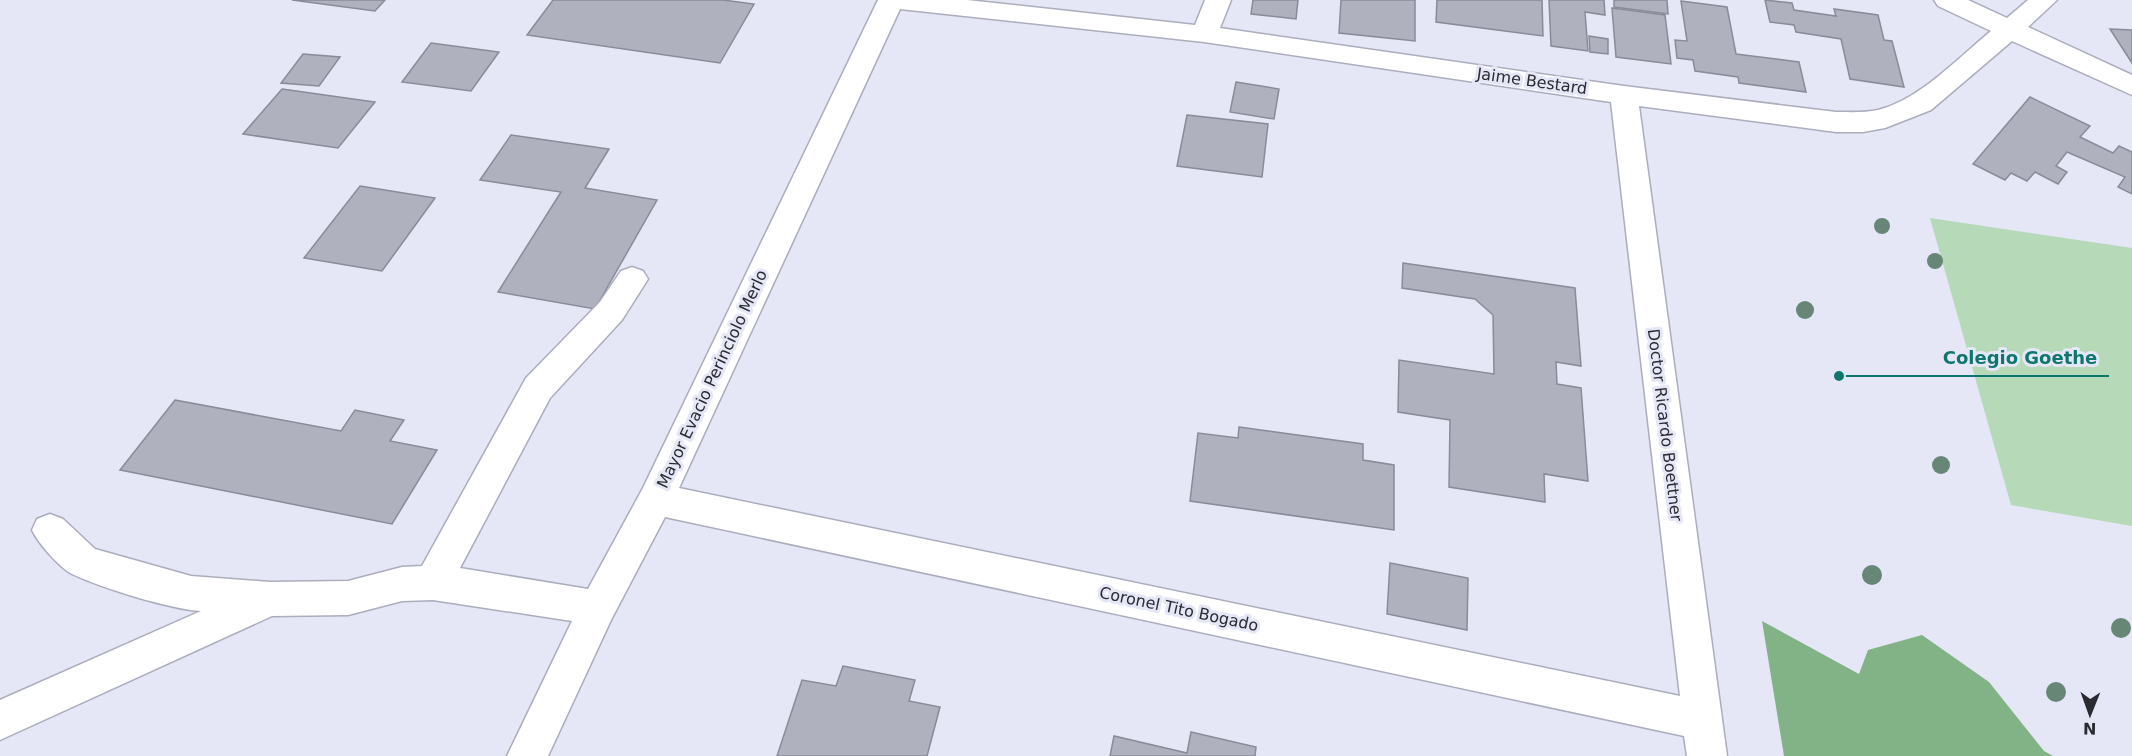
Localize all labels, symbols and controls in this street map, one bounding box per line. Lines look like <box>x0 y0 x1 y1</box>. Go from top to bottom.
street label: Jaime Bestard <box>1475 64 1588 98</box>
street label: Mayor Evacio Perinciolo Merlo <box>653 267 771 491</box>
street label: Doctor Ricardo Boettner <box>1644 328 1686 523</box>
callout: Colegio Goethe <box>1930 340 2109 376</box>
text: Colegio Goethe <box>1943 347 2097 368</box>
street label: Coronel Tito Bogado <box>1098 583 1260 635</box>
north arrow <box>2060 684 2120 744</box>
text: N <box>2083 719 2097 738</box>

